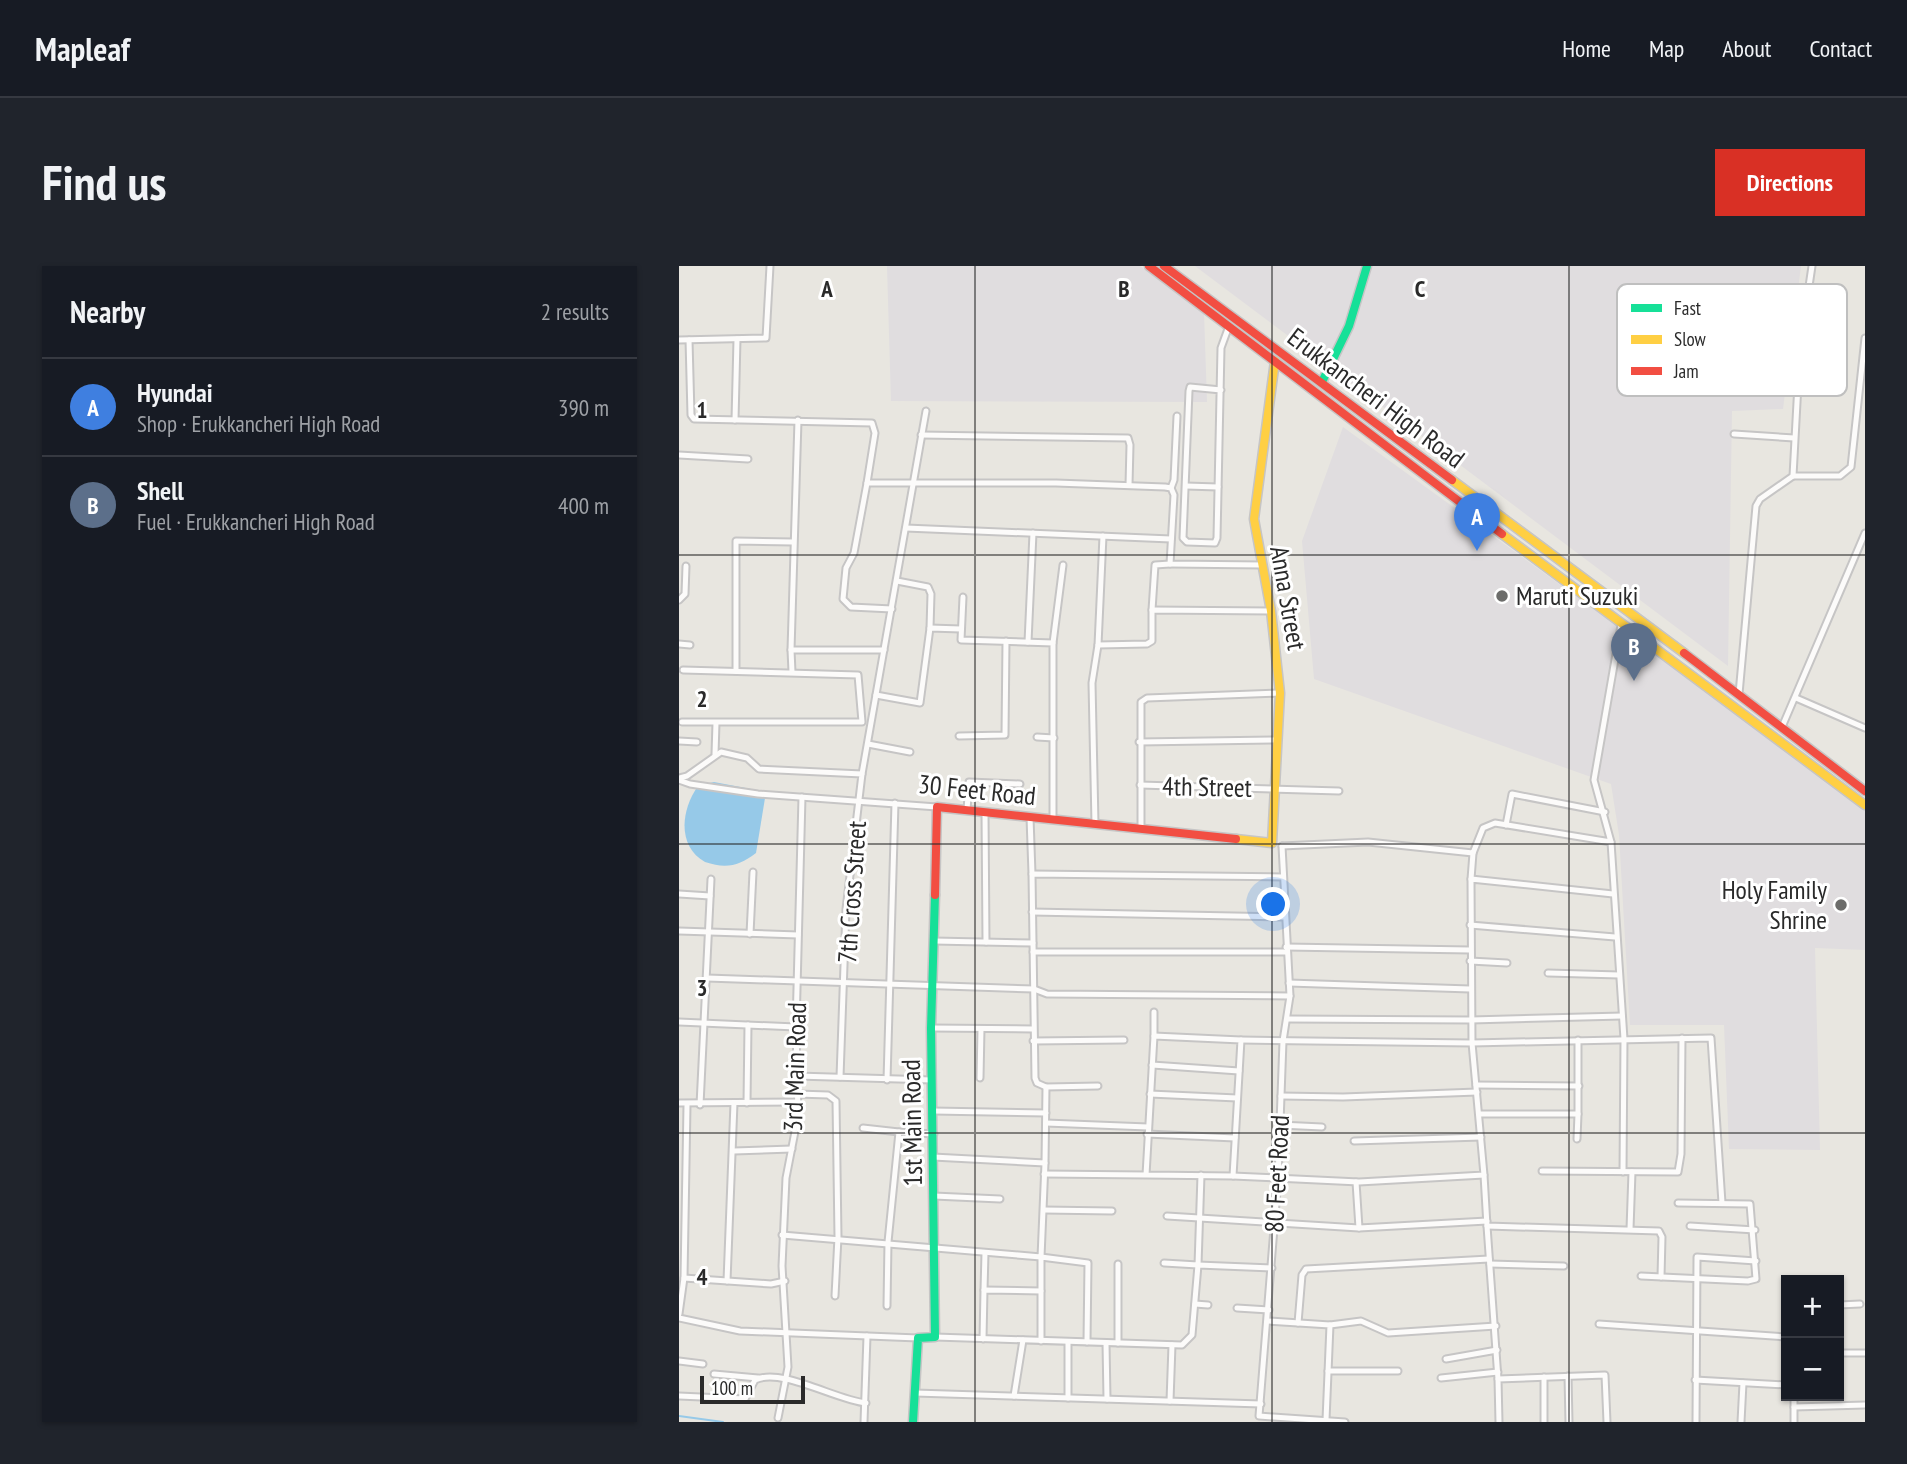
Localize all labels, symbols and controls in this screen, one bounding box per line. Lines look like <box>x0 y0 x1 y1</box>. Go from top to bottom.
text: Mapleaf <box>35 27 130 70</box>
text: Home <box>1562 33 1611 64</box>
text: Map <box>1649 33 1684 64</box>
text: About <box>1722 33 1771 64</box>
text: Contact <box>1809 33 1872 64</box>
button: Directions <box>1715 149 1865 216</box>
text: Find us <box>42 150 166 214</box>
text: A <box>820 274 833 303</box>
text: B <box>1118 274 1130 303</box>
text: C <box>1415 274 1426 303</box>
legend <box>1617 284 1847 396</box>
text: Nearby <box>70 292 145 331</box>
text: Fast <box>1674 296 1702 320</box>
text: 2 results <box>541 297 609 326</box>
street label: Erukkancheri High Road <box>1281 320 1471 475</box>
text: Slow <box>1674 327 1707 351</box>
text: Jam <box>1673 359 1699 383</box>
text: Hyundai <box>137 376 213 409</box>
text: A <box>87 393 99 422</box>
text: 390 m <box>558 393 609 422</box>
text: 1 <box>697 395 708 424</box>
text: Shop · Erukkancheri High Road <box>137 409 380 438</box>
text: Shell <box>137 474 184 507</box>
text: B <box>87 491 99 520</box>
text: 400 m <box>558 491 609 520</box>
pin: A <box>1454 493 1500 551</box>
text: Fuel · Erukkancheri High Road <box>137 507 375 536</box>
street label: Anna Street <box>1263 543 1314 652</box>
place label: Maruti Suzuki <box>1516 579 1638 612</box>
marker: Maruti Suzuki <box>1494 588 1510 604</box>
pin: B <box>1611 623 1657 681</box>
text: 2 <box>697 684 708 713</box>
street label: 30 Feet Road <box>917 767 1037 812</box>
street label: 4th Street <box>1162 769 1252 804</box>
street label: 7th Cross Street <box>830 820 873 964</box>
place label: Holy Family Shrine <box>1722 873 1827 936</box>
your location <box>1256 887 1290 921</box>
marker: Holy Family Shrine <box>1833 897 1849 913</box>
text: 3 <box>697 973 708 1002</box>
street label: 3rd Main Road <box>776 1002 813 1132</box>
street label: 1st Main Road <box>894 1059 929 1187</box>
street label: 80 Feet Road <box>1257 1114 1296 1234</box>
text: 4 <box>697 1262 708 1291</box>
map controls <box>1781 1275 1844 1401</box>
button: + <box>1781 1275 1844 1338</box>
button: − <box>1781 1338 1844 1401</box>
scale bar <box>700 1373 805 1405</box>
text: 100 m <box>711 1376 753 1400</box>

